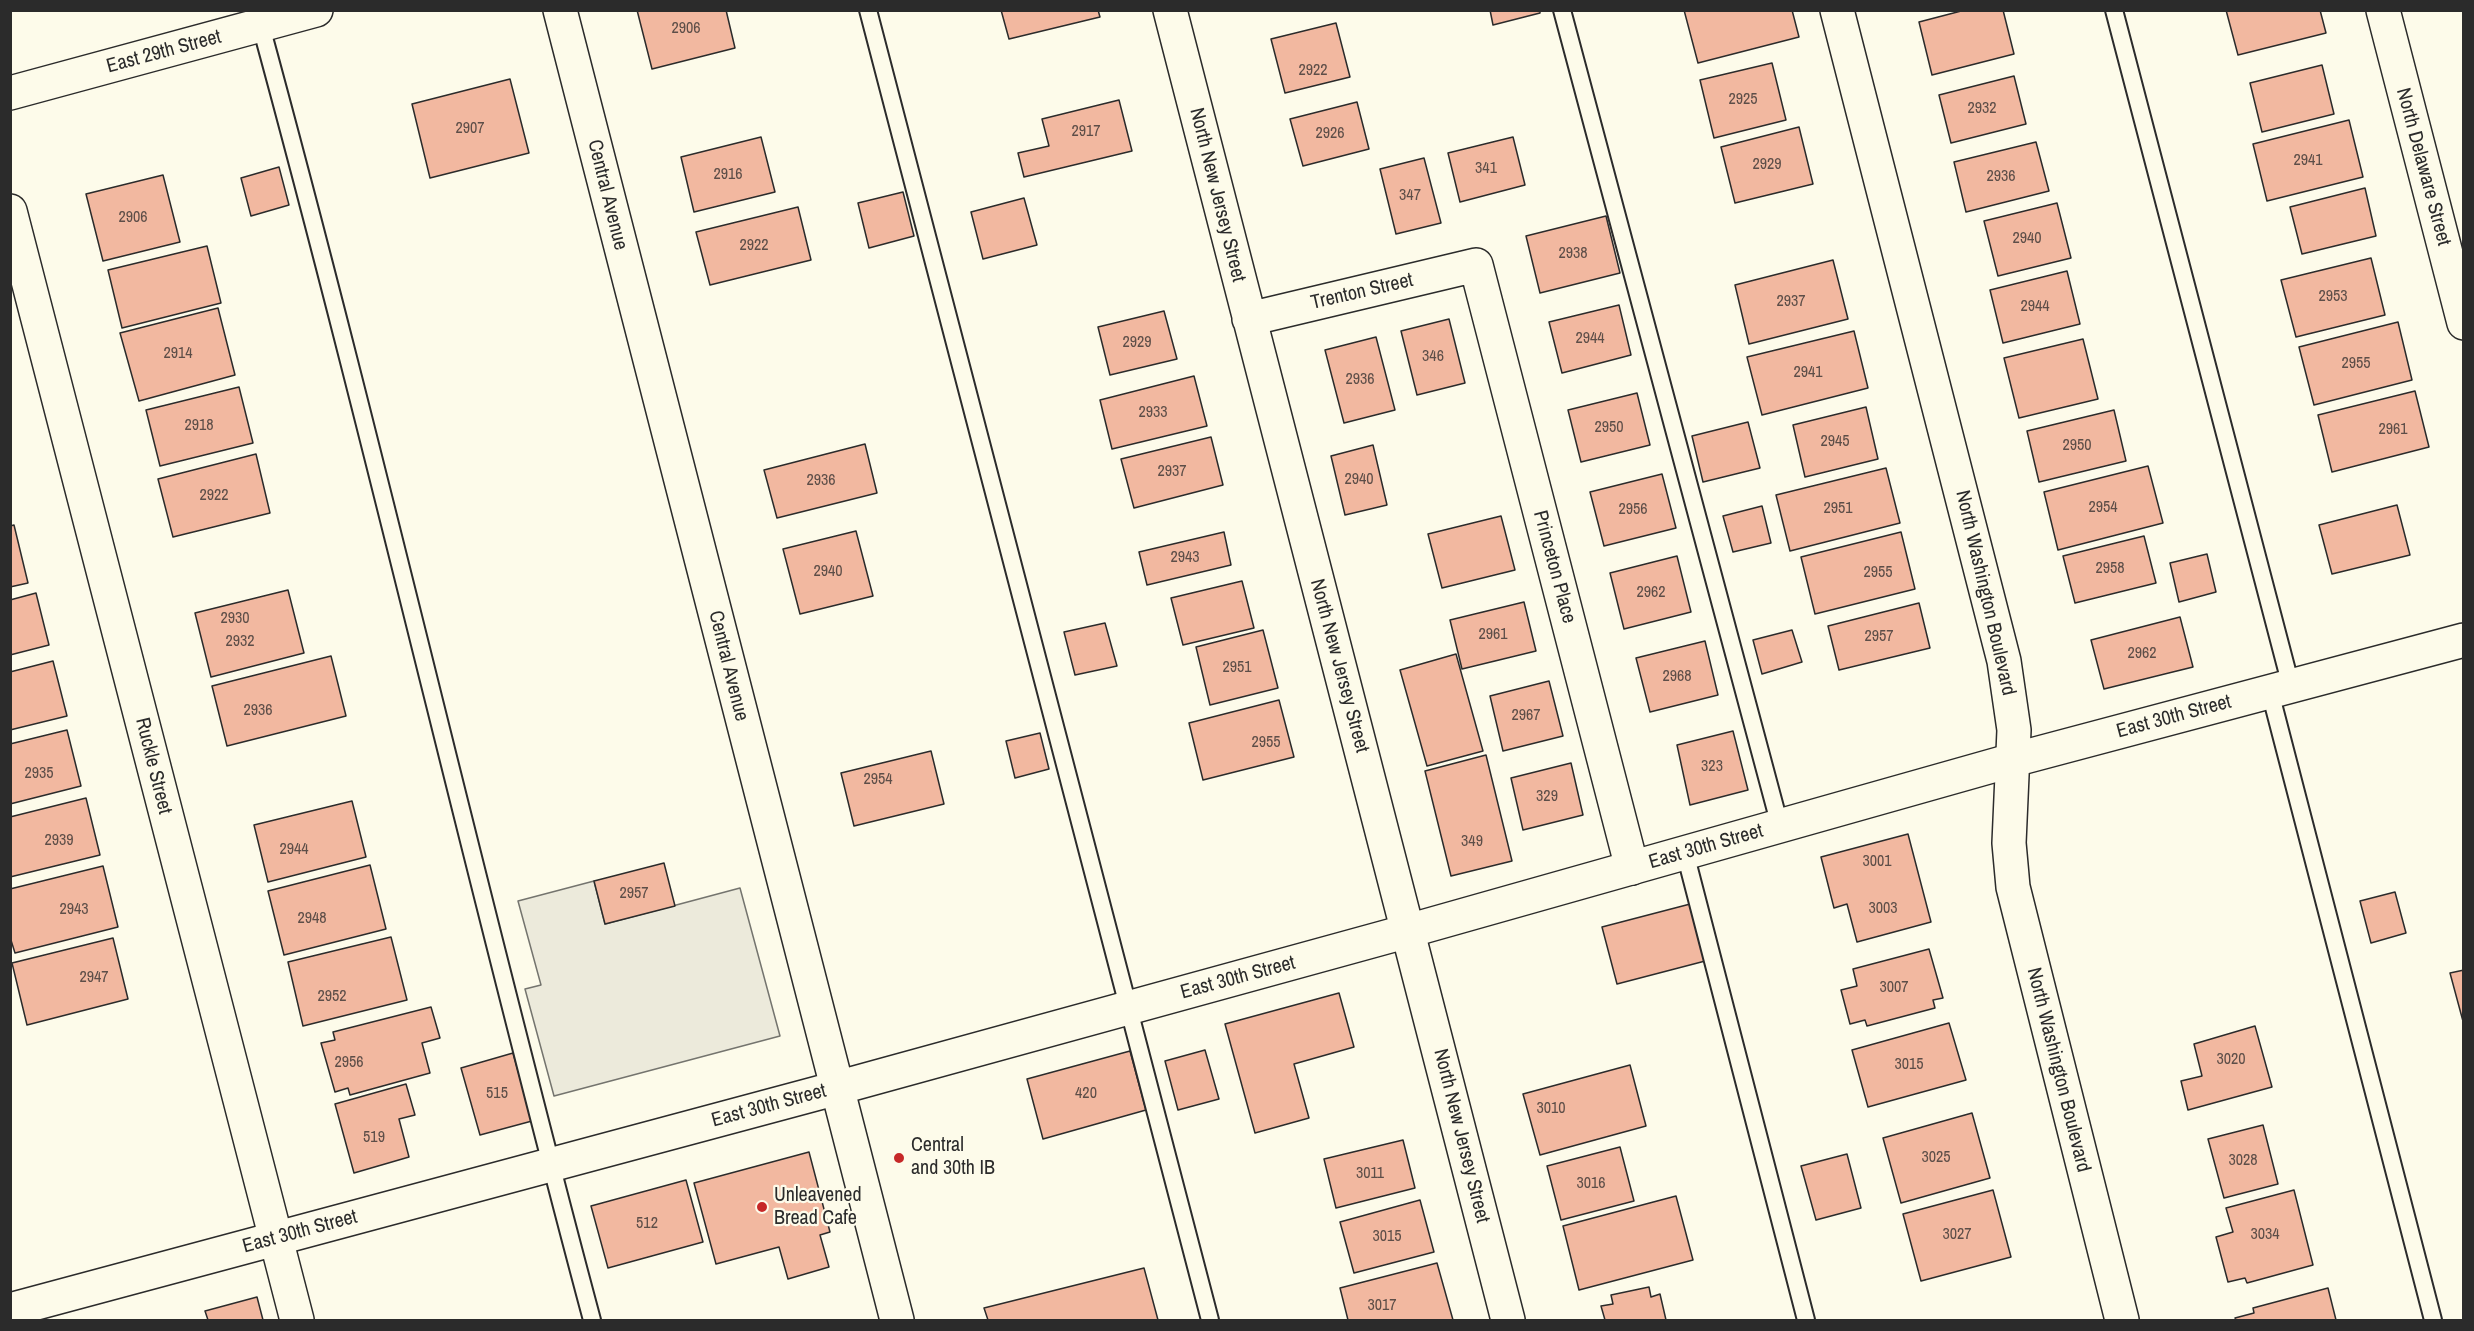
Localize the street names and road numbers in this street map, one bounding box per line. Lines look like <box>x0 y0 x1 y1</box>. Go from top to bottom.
street label: East 29th Street <box>104 25 224 79</box>
street label: North Delaware Street <box>2390 86 2456 248</box>
street label: North New Jersey Street <box>1184 105 1250 285</box>
street label: Central Avenue <box>582 137 632 253</box>
street label: Trenton Street <box>1309 269 1415 315</box>
street label: North Washington Boulevard <box>1950 488 2020 698</box>
street label: Princeton Place <box>1527 508 1581 626</box>
street label: North New Jersey Street <box>1304 577 1374 755</box>
street label: Central Avenue <box>703 608 753 724</box>
street label: East 30th Street <box>2114 690 2234 744</box>
street label: Ruckle Street <box>129 715 177 817</box>
street label: East 30th Street <box>1646 819 1766 875</box>
street label: East 30th Street <box>1178 951 1298 1005</box>
street label: North Washington Boulevard <box>2021 965 2095 1175</box>
street label: North New Jersey Street <box>1428 1046 1494 1226</box>
street label: East 30th Street <box>709 1079 829 1133</box>
street label: East 30th Street <box>240 1205 360 1259</box>

